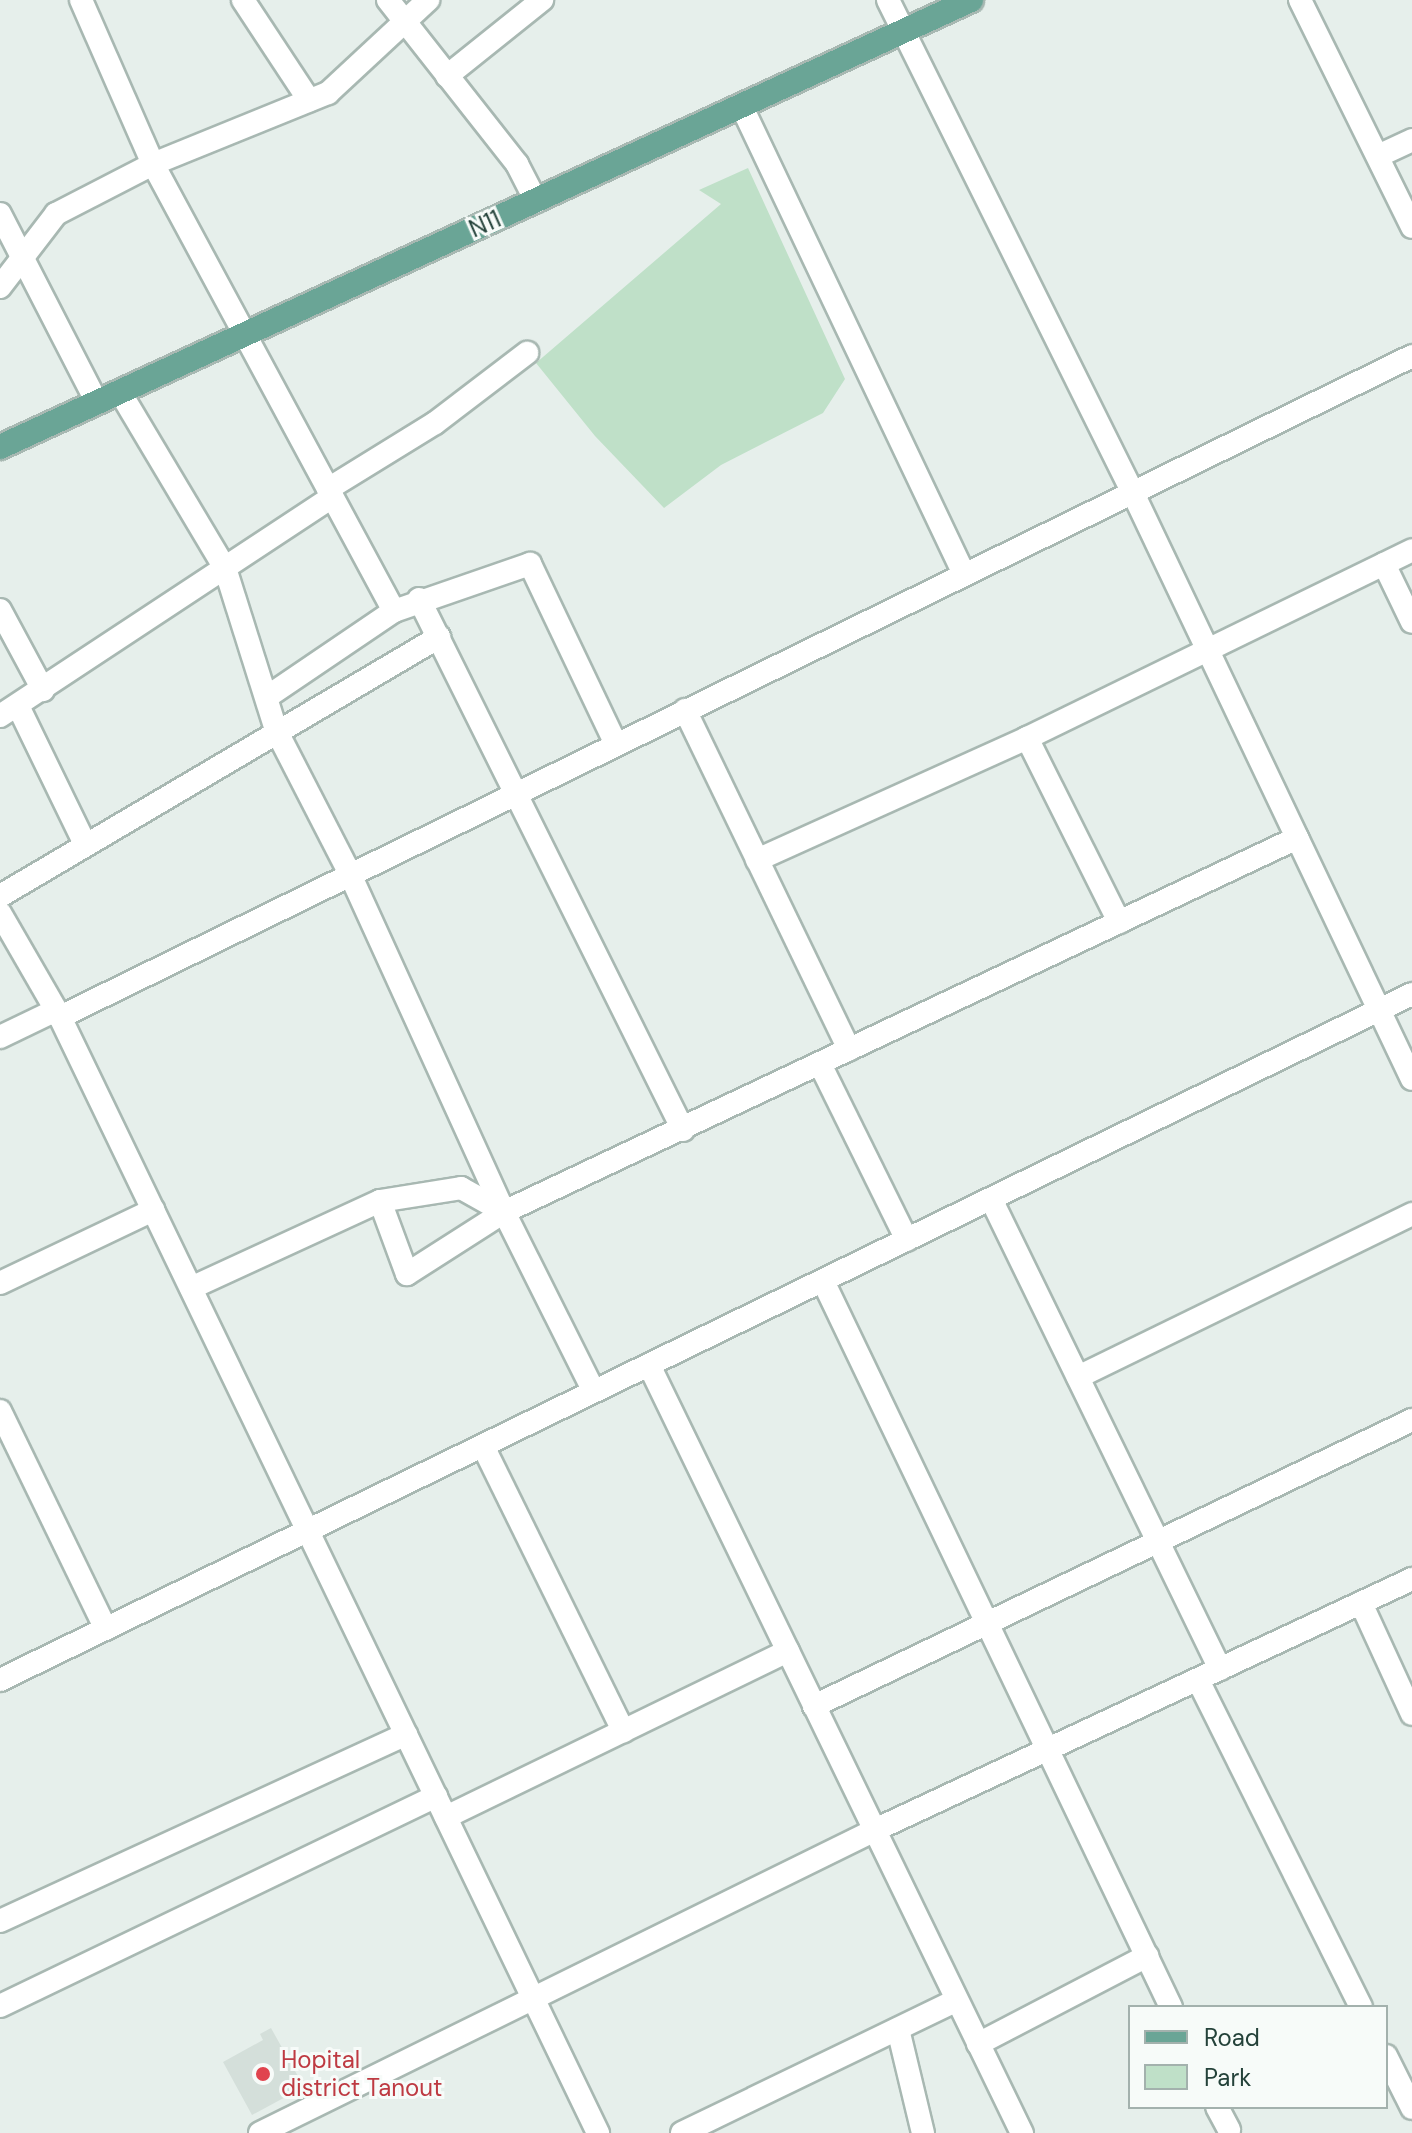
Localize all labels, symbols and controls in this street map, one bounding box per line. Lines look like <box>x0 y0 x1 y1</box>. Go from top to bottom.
street label: N11 <box>465 204 505 244</box>
legend <box>1128 2005 1388 2109</box>
text: Road <box>1204 2022 1260 2053</box>
place label: Hopital district Tanout <box>281 2046 442 2102</box>
text: Park <box>1204 2062 1251 2093</box>
marker: Hopital district Tanout <box>252 2063 274 2085</box>

